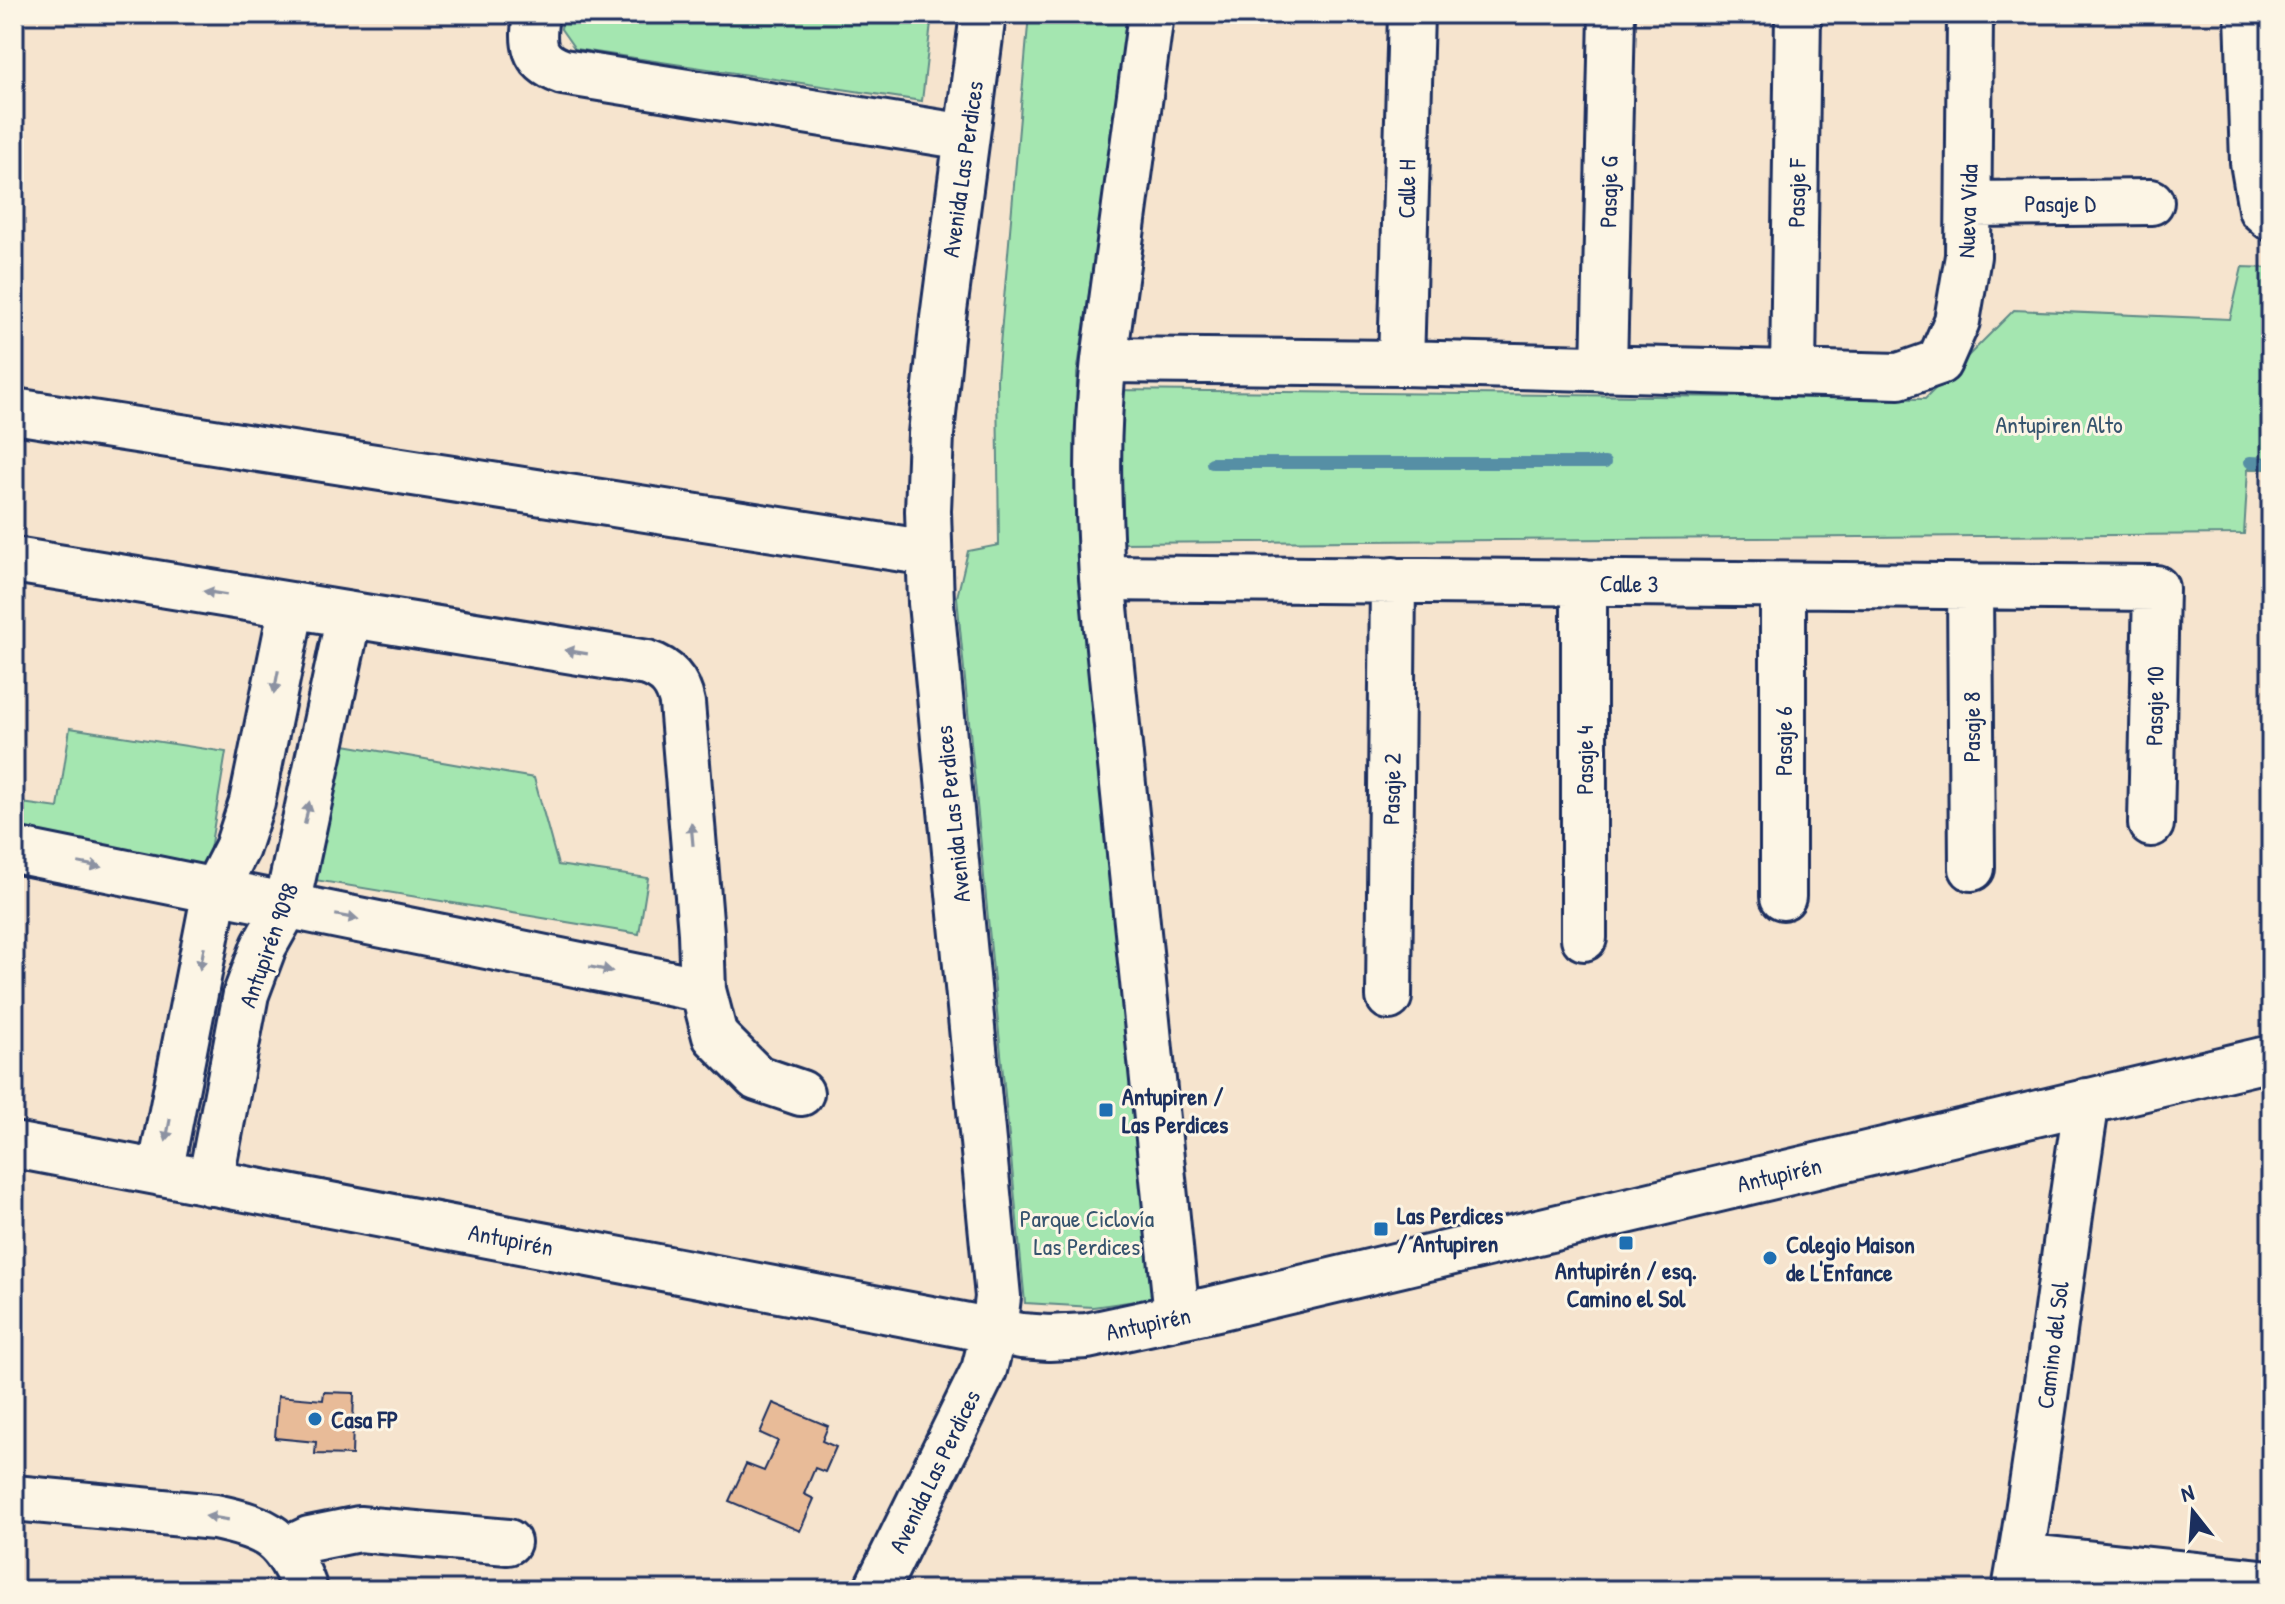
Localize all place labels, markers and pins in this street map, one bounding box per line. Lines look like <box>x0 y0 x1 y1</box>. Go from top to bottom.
place label: Antupiren / Las Perdices <box>1122 1080 1228 1140</box>
marker: Antupiren / Las Perdices <box>1097 1101 1115 1119</box>
place label: Las Perdices / Antupiren <box>1397 1199 1503 1260</box>
marker: Las Perdices / Antupiren <box>1372 1220 1390 1238</box>
place label: Colegio Maison de L'Enfance <box>1786 1228 1915 1288</box>
marker: Antupirén / esq. Camino el Sol <box>1617 1234 1635 1252</box>
marker: Colegio Maison de L'Enfance <box>1761 1249 1779 1267</box>
place label: Antupirén / esq. Camino el Sol <box>1555 1254 1697 1314</box>
place label: Casa FP <box>331 1403 398 1435</box>
marker: Casa FP <box>306 1410 324 1428</box>

